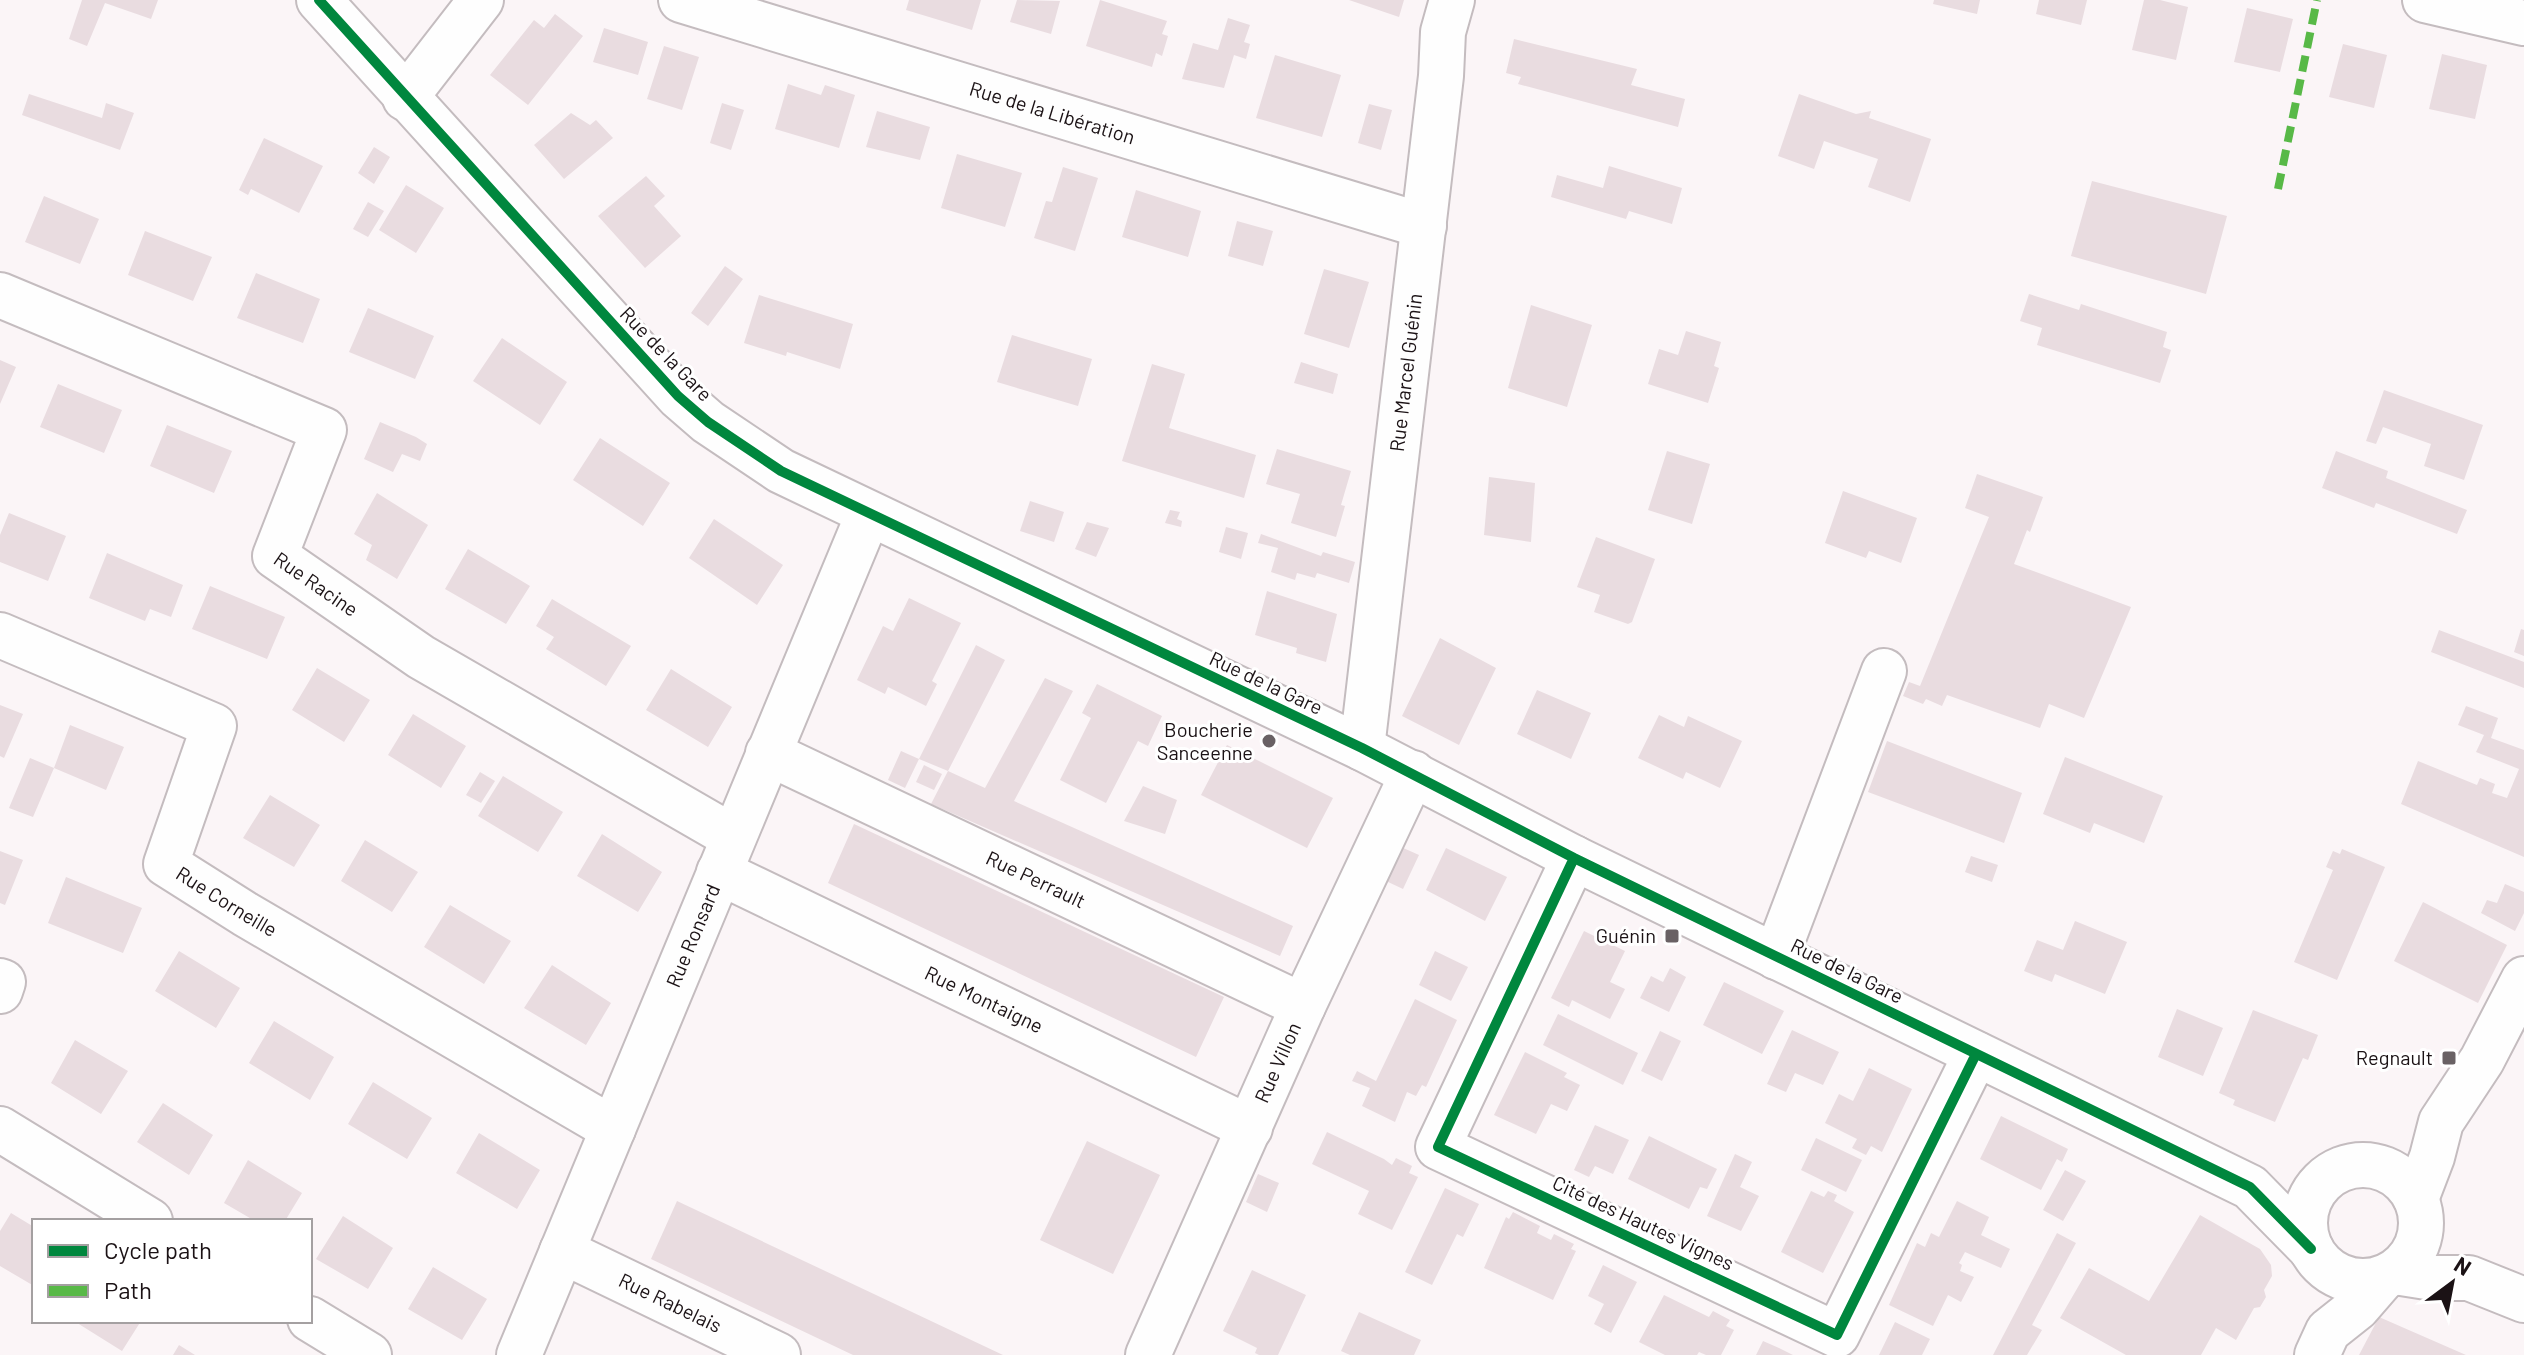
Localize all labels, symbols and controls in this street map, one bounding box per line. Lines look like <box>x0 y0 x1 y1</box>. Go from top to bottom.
street label: Rue de la Libération <box>967 76 1138 148</box>
street label: Rue Marcel Guénin <box>1384 292 1426 453</box>
street label: Rue de la Gare <box>616 301 718 406</box>
street label: Rue Racine <box>270 546 363 621</box>
street label: Rue de la Gare <box>1206 645 1327 719</box>
place label: Boucherie Sanceenne <box>1157 717 1253 764</box>
marker: Boucherie Sanceenne <box>1260 732 1278 750</box>
street label: Rue Perrault <box>982 845 1090 912</box>
street label: Rue Corneille <box>172 861 282 941</box>
street label: Rue Ronsard <box>660 880 724 991</box>
place label: Guénin <box>1596 923 1656 947</box>
marker: Guénin <box>1663 927 1681 945</box>
street label: Rue de la Gare <box>1787 933 1908 1008</box>
street label: Rue Montaigne <box>921 960 1047 1037</box>
street label: Rue Villon <box>1249 1018 1305 1106</box>
place label: Regnault <box>2356 1045 2433 1069</box>
marker: Regnault <box>2440 1049 2458 1067</box>
street label: Cité des Hautes Vignes <box>1549 1170 1738 1275</box>
legend <box>32 1219 312 1323</box>
text: Cycle path <box>104 1235 212 1264</box>
north arrow <box>2412 1243 2492 1323</box>
text: N <box>2450 1250 2476 1280</box>
street label: Rue Rabelais <box>615 1267 726 1337</box>
text: Path <box>104 1275 152 1304</box>

